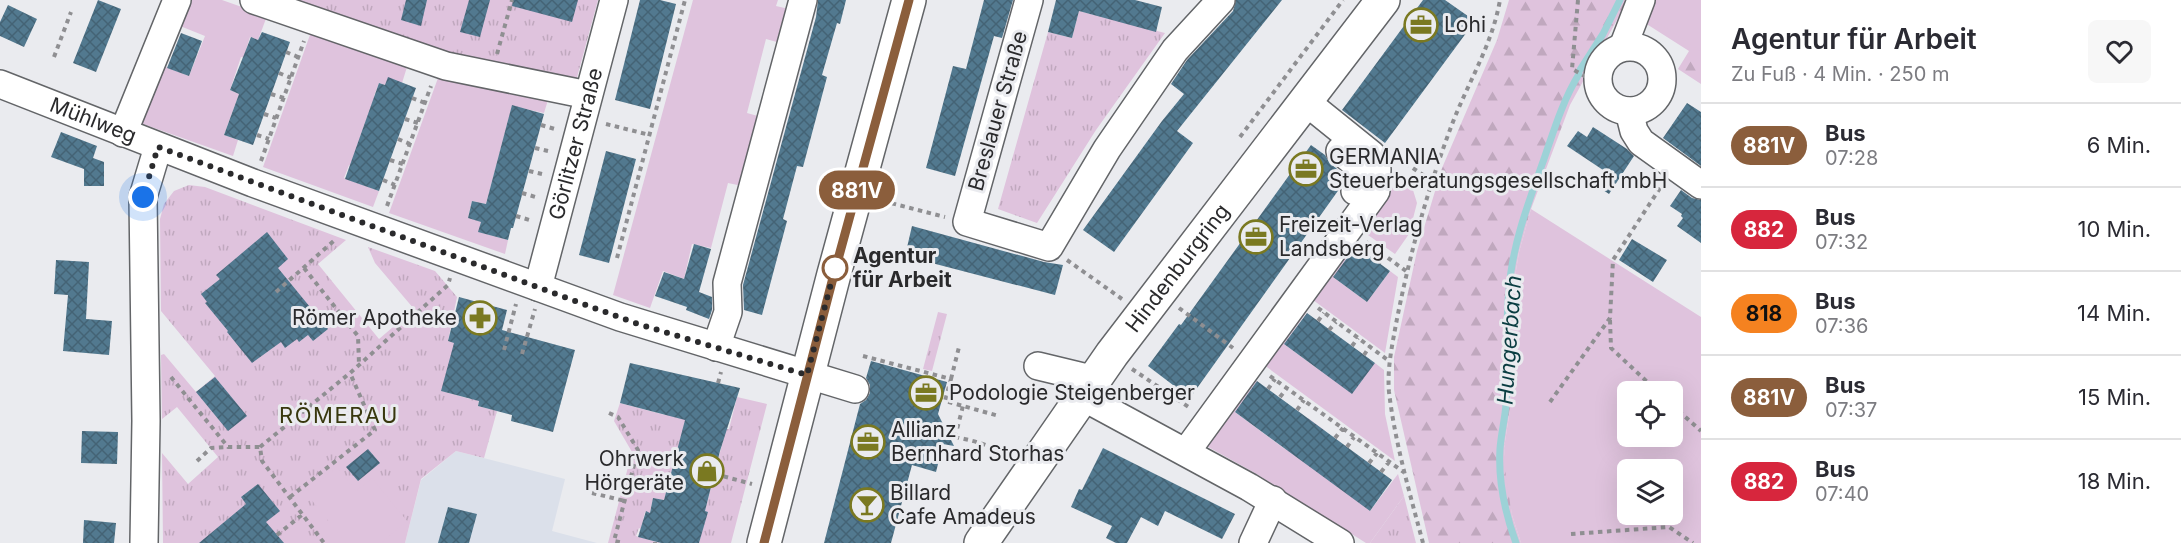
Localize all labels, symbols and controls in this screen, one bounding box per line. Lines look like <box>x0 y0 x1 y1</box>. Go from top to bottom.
office icon: Lohi <box>1403 7 1439 43</box>
place label: Lohi <box>1444 12 1486 37</box>
button: heart <box>2088 20 2151 83</box>
text: Agentur für Arbeit <box>1731 22 1977 56</box>
street label: Breslauer Straße <box>963 28 1032 194</box>
text: Zu Fuß · 4 Min. · 250 m <box>1731 62 1950 86</box>
street label: Görlitzer Straße <box>543 65 607 222</box>
street label: Mühlweg <box>46 92 140 148</box>
text: Bus <box>1825 120 1866 146</box>
text: 6 Min. <box>2087 132 2151 158</box>
text: 881V <box>1743 133 1795 158</box>
place label: GERMANIA Steuerberatungsgesellschaft mbH <box>1329 144 1667 193</box>
text: 07:28 <box>1825 146 1878 170</box>
office icon: GERMANIA Steuerberatungsgesellschaft mbH <box>1288 151 1324 187</box>
line badge: 881V <box>815 170 899 210</box>
text: 881V <box>831 178 883 203</box>
your location <box>128 182 158 212</box>
street label: Hindenburgring <box>1120 199 1234 337</box>
text: Bus <box>1815 204 1856 230</box>
place label: Freizeit-Verlag Landsberg <box>1279 212 1423 261</box>
text: 10 Min. <box>2077 216 2151 242</box>
text: 882 <box>1744 217 1784 242</box>
office icon: Freizeit-Verlag Landsberg <box>1238 219 1274 255</box>
text: 07:32 <box>1815 230 1868 254</box>
place label: Agentur für Arbeit <box>853 243 952 292</box>
marker: Agentur für Arbeit <box>822 255 848 281</box>
water label: Hungerbach <box>1492 274 1526 406</box>
text: Bus <box>1815 288 1856 314</box>
pharmacy icon: Römer Apotheke <box>462 300 498 336</box>
text: 14 Min. <box>2077 300 2151 326</box>
text: 818 <box>1746 301 1782 326</box>
place label: Römer Apotheke <box>292 305 457 330</box>
text: 07:36 <box>1815 314 1868 338</box>
text: Bus <box>1825 372 1866 398</box>
office icon: Podologie Steigenberger <box>908 375 944 411</box>
place label: Podologie Steigenberger <box>949 380 1195 405</box>
map controls <box>1617 381 1683 525</box>
button: locate <box>1617 381 1683 447</box>
text: 15 Min. <box>2078 384 2151 410</box>
text: 881V <box>1743 385 1795 410</box>
text: 07:37 <box>1825 398 1877 422</box>
district label: RÖMERAU <box>279 402 399 428</box>
place label: Allianz Bernhard Storhas <box>891 417 1064 466</box>
office icon: Allianz Bernhard Storhas <box>850 424 886 460</box>
place label: Ohrwerk Hörgeräte <box>585 446 684 495</box>
shop icon: Ohrwerk Hörgeräte <box>689 453 725 489</box>
text: Bus <box>1815 456 1856 482</box>
button: layers <box>1617 459 1683 525</box>
text: 18 Min. <box>2078 468 2151 494</box>
text: 882 <box>1744 469 1784 494</box>
place label: Billard Cafe Amadeus <box>890 480 1036 529</box>
text: 07:40 <box>1815 482 1869 506</box>
bar icon: Billard Cafe Amadeus <box>849 487 885 523</box>

